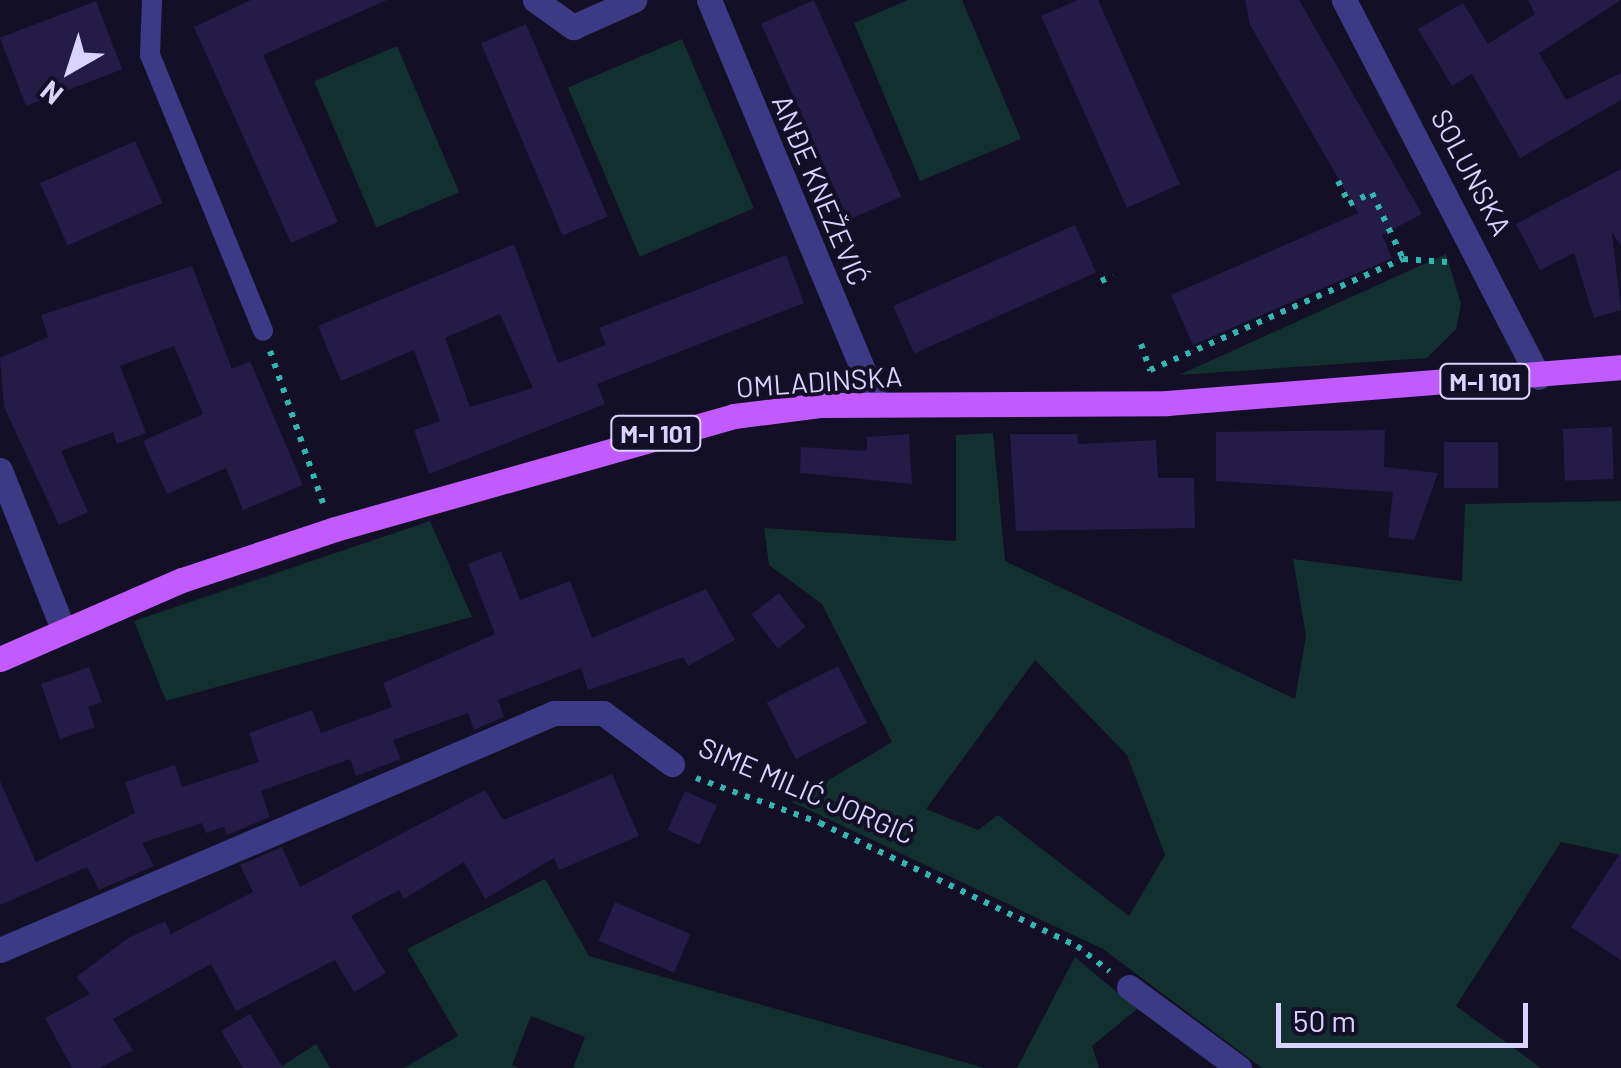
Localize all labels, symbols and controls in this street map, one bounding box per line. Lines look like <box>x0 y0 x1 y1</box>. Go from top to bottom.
north arrow <box>20 20 120 120</box>
text: N <box>33 74 69 112</box>
street label: ANĐE KNEŽEVIĆ <box>766 90 876 290</box>
street label: SOLUNSKA <box>1425 103 1519 241</box>
street label: OMLADINSKA <box>735 358 903 404</box>
road number: M-I 101 <box>1438 361 1532 401</box>
road number: M-I 101 <box>608 413 704 453</box>
street label: SIME MILIĆ JORGIĆ <box>694 729 920 851</box>
scale bar <box>1281 983 1534 1045</box>
text: 50 m <box>1293 1002 1356 1038</box>

